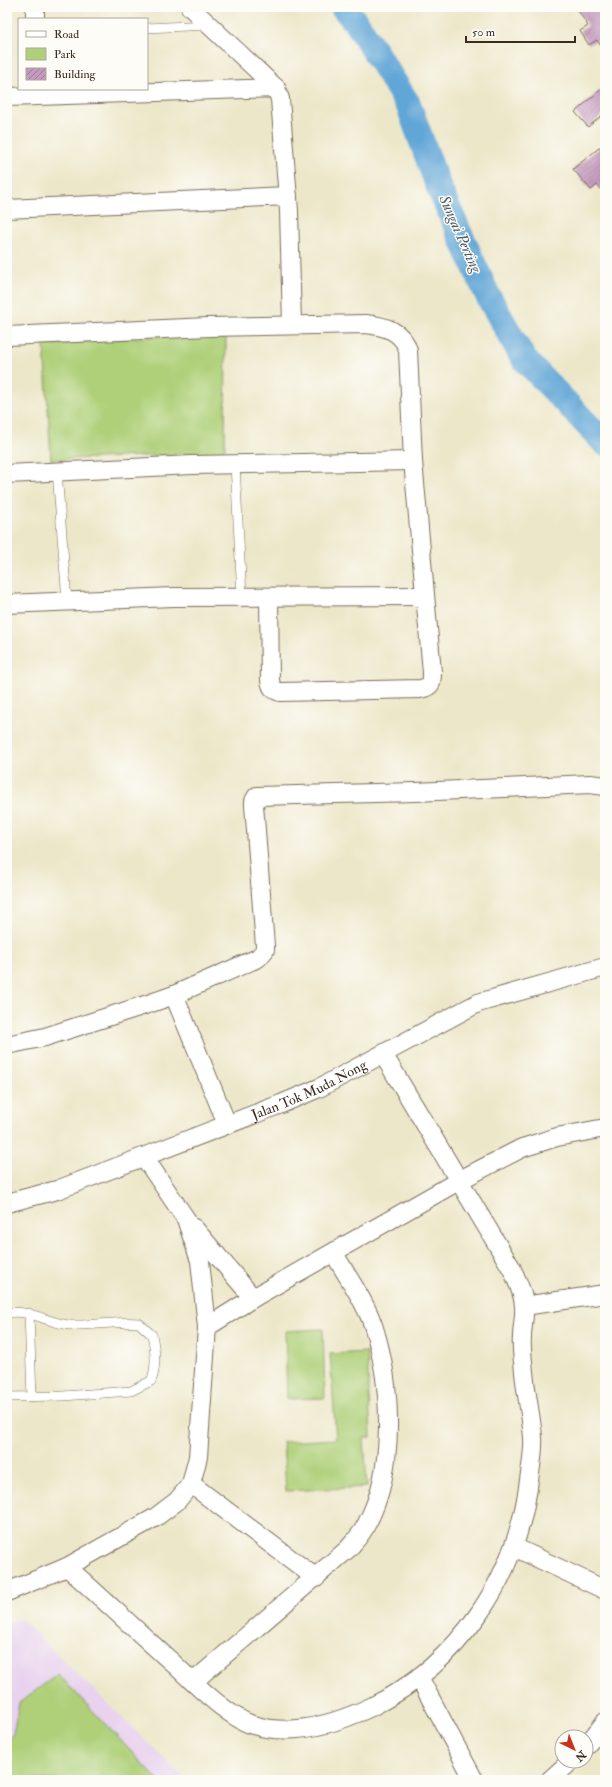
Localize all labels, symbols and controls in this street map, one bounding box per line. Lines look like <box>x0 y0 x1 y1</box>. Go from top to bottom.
legend <box>18 18 148 90</box>
scale bar <box>466 18 575 44</box>
text: 50 m <box>472 25 496 40</box>
text: Road <box>54 27 79 42</box>
text: Park <box>54 47 76 62</box>
text: Building <box>54 67 97 82</box>
water label: Sungai Perting <box>434 191 486 277</box>
street label: Jalan Tok Muda Nong <box>248 1055 370 1123</box>
north arrow <box>554 1729 594 1769</box>
text: N <box>572 1747 589 1765</box>

